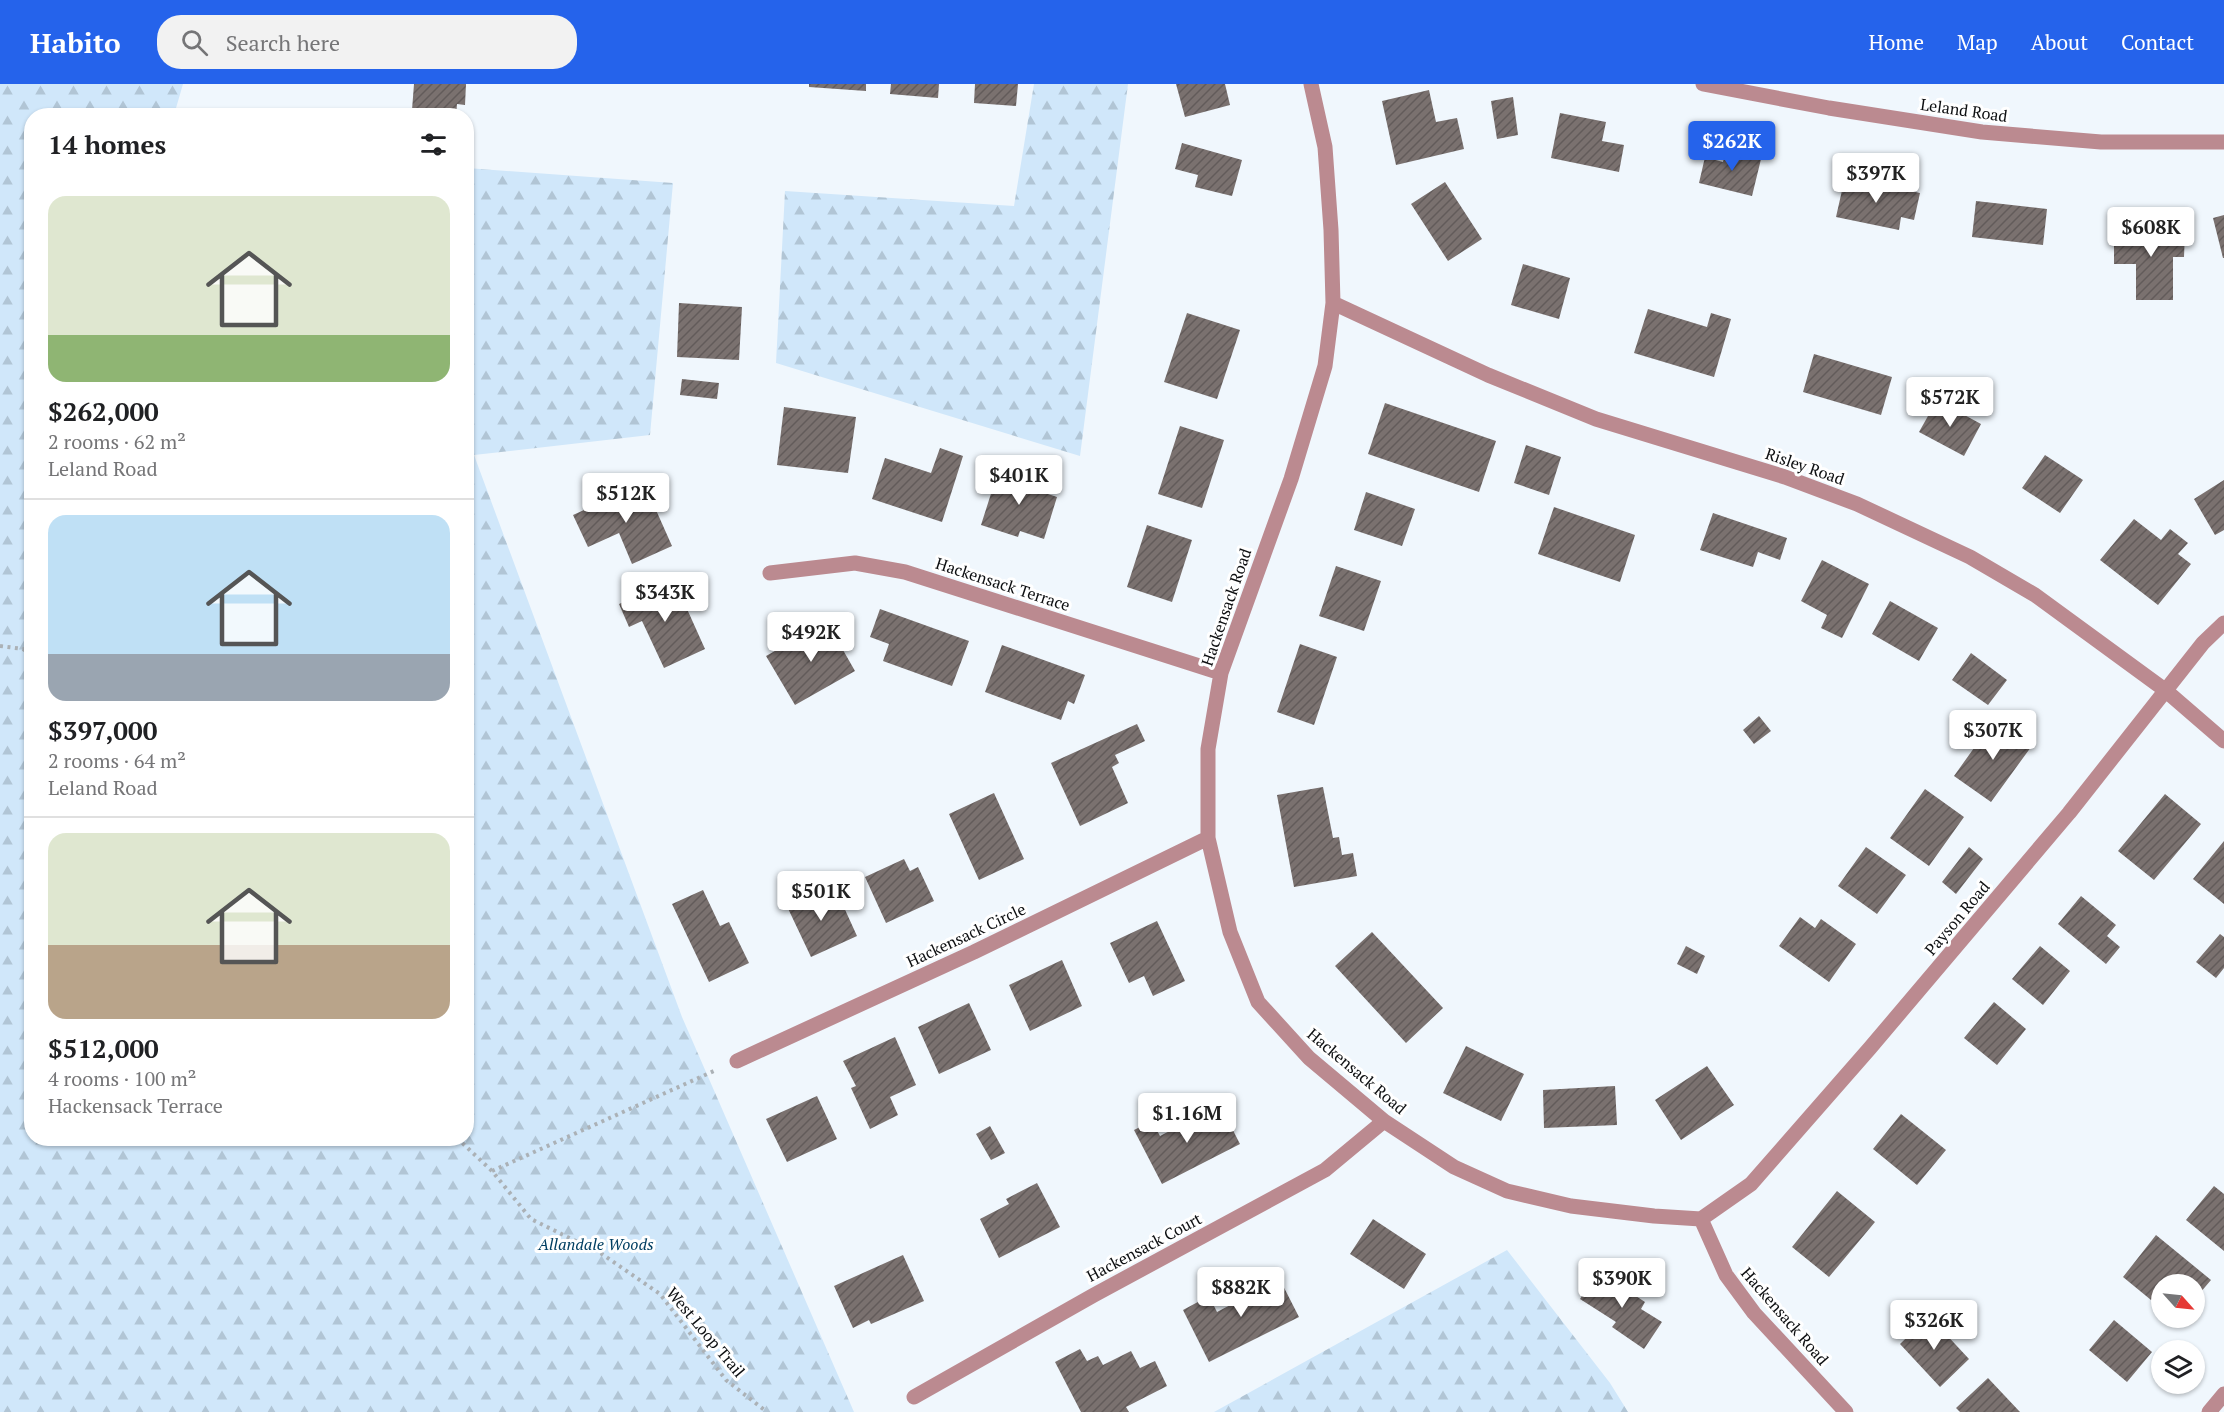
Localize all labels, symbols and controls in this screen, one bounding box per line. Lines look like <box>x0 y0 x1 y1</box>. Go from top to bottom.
search box <box>157 15 577 69</box>
text: Habito <box>30 24 121 61</box>
icon: search <box>178 26 211 59</box>
text: Search here <box>226 28 340 57</box>
text: Home <box>1868 28 1924 56</box>
text: Map <box>1957 28 1998 56</box>
text: About <box>2031 28 2088 56</box>
text: Contact <box>2121 28 2194 56</box>
street label: Leland Road <box>1919 93 2009 127</box>
pin: $262K <box>1690 121 1774 172</box>
text: 14 homes <box>48 127 166 161</box>
text: $262K <box>1702 127 1762 154</box>
icon: filters <box>417 128 450 161</box>
pin: $397K <box>1834 153 1918 204</box>
text: $397K <box>1846 159 1906 186</box>
pin: $608K <box>2109 207 2193 258</box>
text: $608K <box>2121 213 2181 240</box>
icon: home <box>195 235 303 343</box>
pin: $572K <box>1908 377 1992 428</box>
text: $572K <box>1920 383 1980 410</box>
text: $262,000 <box>48 394 159 428</box>
text: 2 rooms · 62 m² <box>48 428 186 455</box>
street label: Risley Road <box>1763 442 1848 490</box>
text: Leland Road <box>48 455 158 482</box>
pin: $401K <box>977 455 1061 506</box>
text: $401K <box>989 461 1049 488</box>
pin: $512K <box>584 473 668 524</box>
text: $512K <box>596 479 656 506</box>
street label: Hackensack Road <box>1196 545 1256 669</box>
street label: Hackensack Terrace <box>933 552 1073 616</box>
icon: home <box>195 554 303 662</box>
pin: $343K <box>623 572 707 623</box>
text: $343K <box>635 578 695 605</box>
pin: $492K <box>769 612 853 663</box>
text: $492K <box>781 618 841 645</box>
pin: $307K <box>1951 710 2035 761</box>
text: $397,000 <box>48 713 157 747</box>
text: $307K <box>1963 716 2023 743</box>
text: 2 rooms · 64 m² <box>48 747 186 774</box>
text: Leland Road <box>48 774 158 801</box>
pin: $501K <box>779 871 863 922</box>
icon: home <box>195 872 303 980</box>
street label: Payson Road <box>1919 876 1995 960</box>
text: $501K <box>791 877 851 904</box>
street label: Hackensack Circle <box>903 898 1029 972</box>
street label: Hackensack Road <box>1303 1023 1411 1119</box>
text: $512,000 <box>48 1031 159 1065</box>
text: 4 rooms · 100 m² <box>48 1065 196 1092</box>
text: Hackensack Terrace <box>48 1092 223 1119</box>
pin: $1.16M <box>1138 1093 1236 1144</box>
text: $1.16M <box>1152 1099 1222 1126</box>
street label: Hackensack Court <box>1083 1207 1205 1287</box>
park label: Allandale Woods <box>537 1233 654 1255</box>
pin: $390K <box>1580 1258 1664 1309</box>
street label: Hackensack Road <box>1736 1262 1834 1370</box>
text: $390K <box>1592 1264 1652 1291</box>
pin: $882K <box>1199 1267 1283 1318</box>
text: $882K <box>1211 1273 1271 1300</box>
north arrow <box>2151 1274 2205 1328</box>
map controls <box>2151 1274 2205 1394</box>
street label: West Loop Trail <box>662 1282 750 1382</box>
pin: $326K <box>1892 1300 1976 1351</box>
text: $326K <box>1904 1306 1964 1333</box>
button: layers <box>2151 1340 2205 1394</box>

